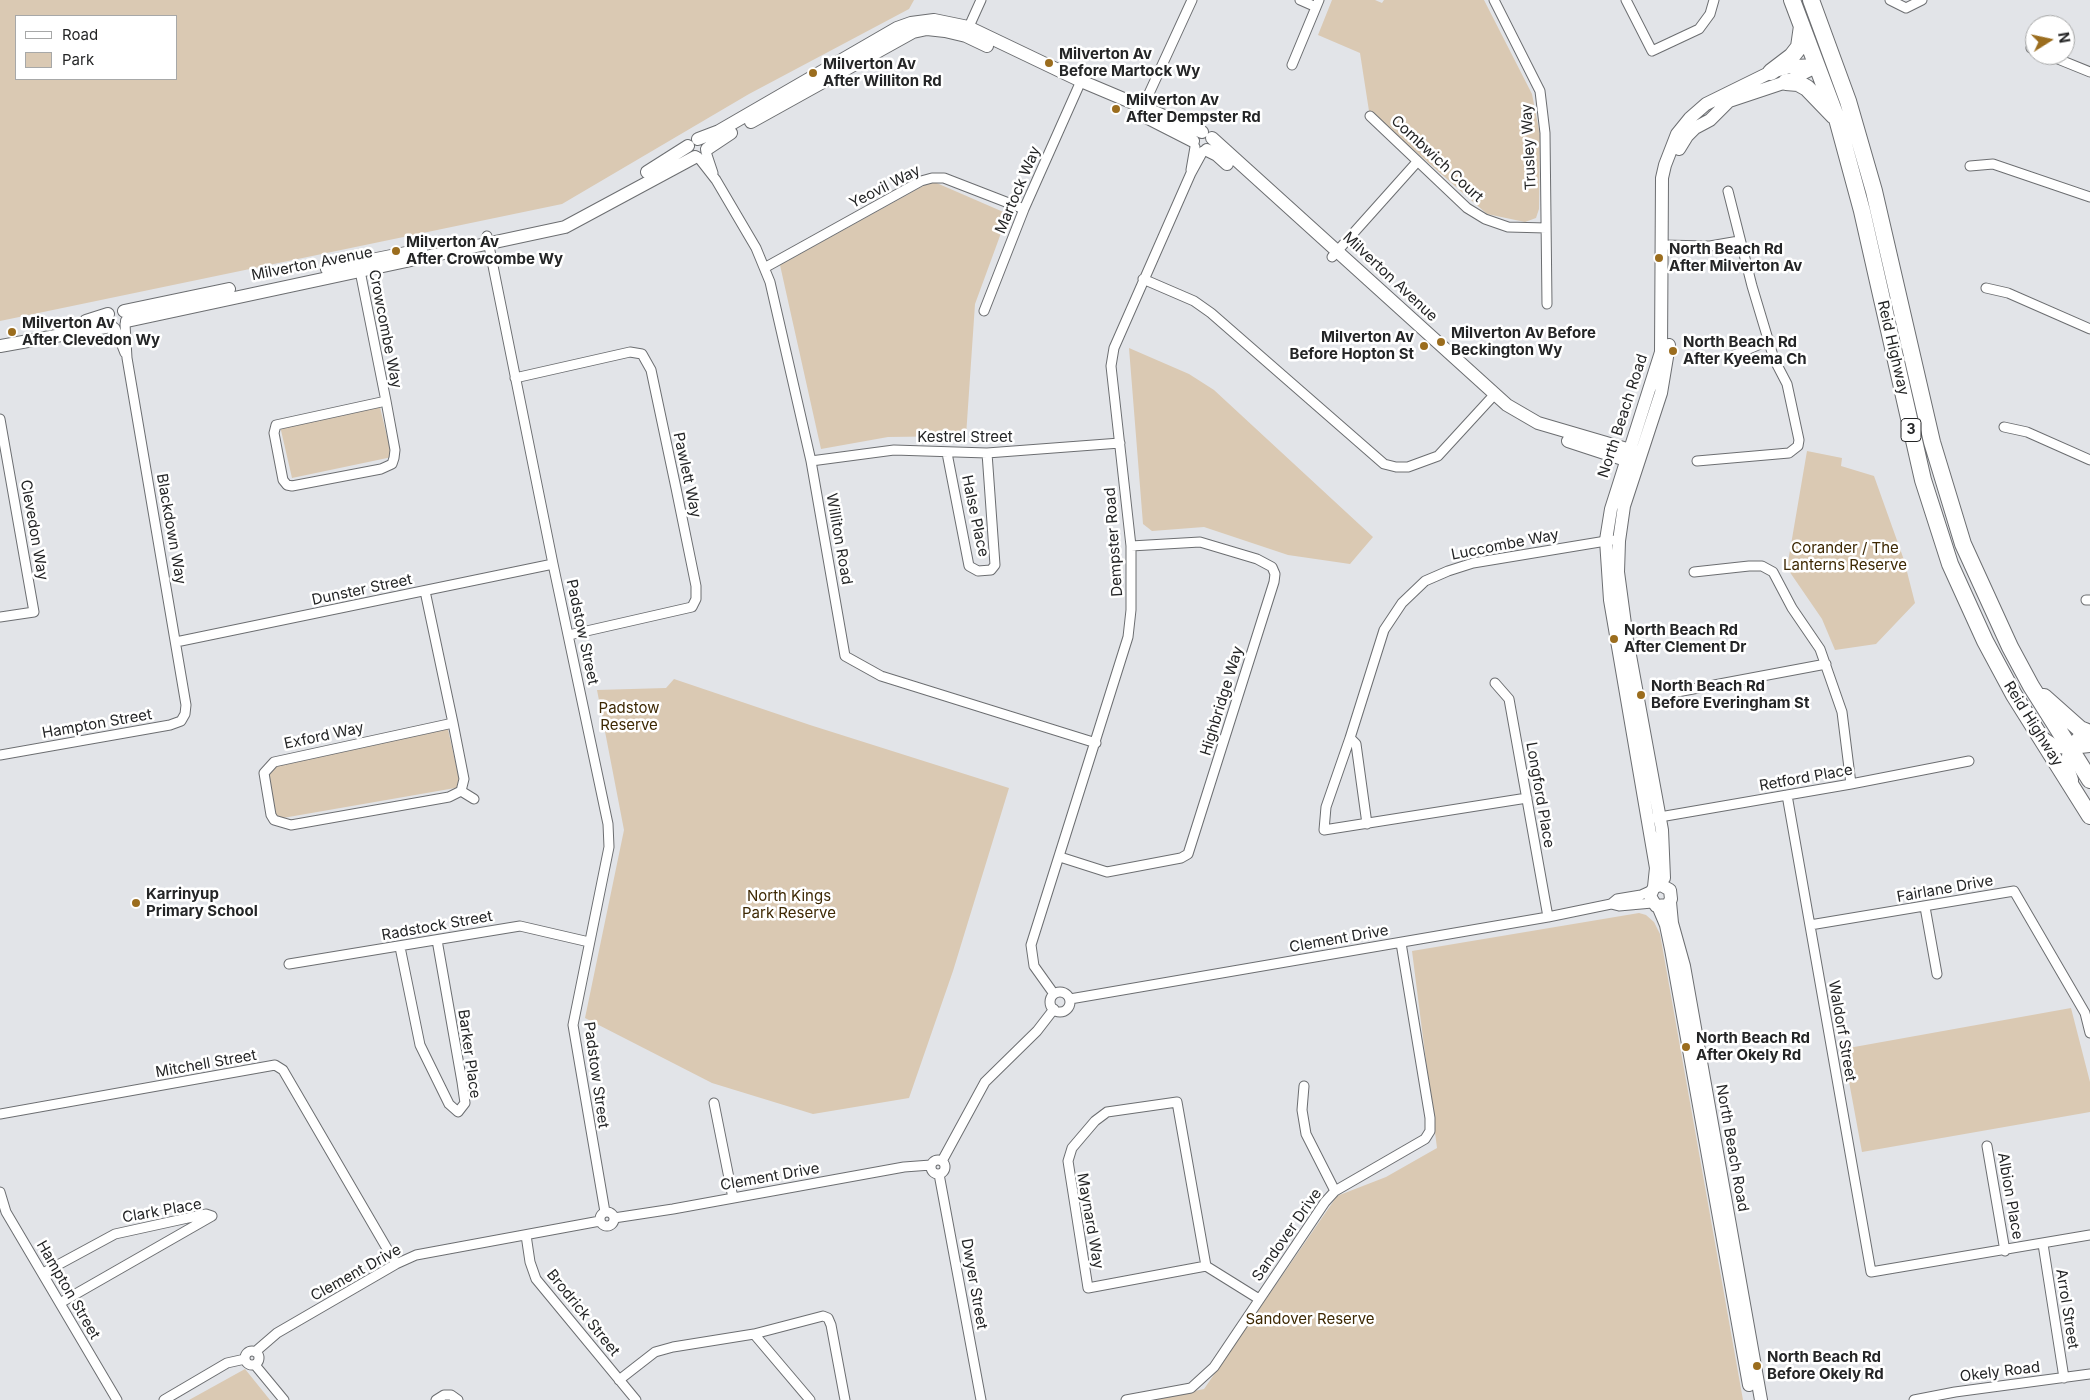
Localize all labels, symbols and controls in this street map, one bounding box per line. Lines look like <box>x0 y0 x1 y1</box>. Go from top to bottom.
legend <box>15 15 178 80</box>
north arrow <box>2025 15 2075 65</box>
text: Road <box>62 25 98 44</box>
text: N <box>2055 31 2074 44</box>
place label: Milverton Av Before Martock Wy <box>1059 45 1200 80</box>
text: Park <box>62 50 94 69</box>
place label: Milverton Av After Williton Rd <box>823 55 942 90</box>
marker: Milverton Av Before Martock Wy <box>1043 57 1055 69</box>
marker: Milverton Av After Williton Rd <box>807 67 819 79</box>
place label: Milverton Av After Dempster Rd <box>1126 91 1261 126</box>
marker: Milverton Av After Dempster Rd <box>1110 103 1122 115</box>
street label: Trusley Way <box>1518 103 1540 191</box>
street label: Combwich Court <box>1387 112 1487 206</box>
street label: Martock Way <box>991 144 1045 236</box>
street label: Yeovil Way <box>847 161 923 213</box>
street label: Milverton Avenue <box>1339 228 1441 326</box>
place label: Milverton Av After Crowcombe Wy <box>406 233 563 268</box>
place label: North Beach Rd After Milverton Av <box>1669 240 1802 275</box>
street label: Milverton Avenue <box>250 243 374 285</box>
marker: Milverton Av After Crowcombe Wy <box>390 245 402 257</box>
marker: North Beach Rd After Milverton Av <box>1653 252 1665 264</box>
street label: Crowcombe Way <box>365 268 405 390</box>
street label: Reid Highway <box>1873 299 1913 397</box>
place label: Milverton Av After Clevedon Wy <box>22 314 160 349</box>
place label: Milverton Av Before Beckington Wy <box>1451 324 1596 359</box>
marker: Milverton Av After Clevedon Wy <box>6 326 18 338</box>
place label: Milverton Av Before Hopton St <box>1289 328 1414 363</box>
place label: North Beach Rd After Kyeema Ch <box>1683 333 1807 368</box>
marker: Milverton Av Before Beckington Wy <box>1435 336 1447 348</box>
marker: Milverton Av Before Hopton St <box>1418 340 1430 352</box>
marker: North Beach Rd After Kyeema Ch <box>1667 345 1679 357</box>
street label: North Beach Road <box>1594 352 1652 480</box>
road number: 3 <box>1901 418 1921 442</box>
street label: Kestrel Street <box>917 428 1013 446</box>
street label: Pawlett Way <box>669 431 705 519</box>
street label: Blackdown Way <box>152 472 190 586</box>
street label: Halse Place <box>958 474 992 558</box>
street label: Clevedon Way <box>16 478 52 582</box>
street label: Dempster Road <box>1101 487 1127 597</box>
street label: Williton Road <box>822 492 856 586</box>
street label: Luccombe Way <box>1450 526 1560 564</box>
park label: Corander / The Lanterns Reserve <box>1783 539 1907 574</box>
street label: Dunster Street <box>310 571 414 609</box>
street label: Padstow Street <box>562 578 602 686</box>
place label: North Beach Rd After Clement Dr <box>1624 621 1746 656</box>
marker: North Beach Rd After Clement Dr <box>1608 633 1620 645</box>
street label: Highbridge Way <box>1197 644 1247 758</box>
place label: North Beach Rd Before Everingham St <box>1651 677 1809 712</box>
street label: Reid Highway <box>2000 678 2066 770</box>
marker: North Beach Rd Before Everingham St <box>1635 689 1647 701</box>
park label: Padstow Reserve <box>599 699 659 734</box>
street label: Hampton Street <box>41 705 153 743</box>
street label: Exford Way <box>282 719 366 753</box>
street label: Longford Place <box>1522 741 1558 849</box>
street label: Retford Place <box>1758 761 1854 795</box>
street label: Fairlane Drive <box>1895 872 1995 906</box>
place label: Karrinyup Primary School <box>146 885 258 920</box>
park label: North Kings Park Reserve <box>742 887 836 922</box>
marker: Karrinyup Primary School <box>130 897 142 909</box>
street label: Radstock Street <box>380 907 494 945</box>
street label: Clement Drive <box>1288 921 1390 957</box>
street label: Waldorf Street <box>1824 979 1860 1083</box>
street label: Barker Place <box>454 1008 484 1100</box>
street label: Padstow Street <box>580 1021 612 1129</box>
place label: North Beach Rd After Okely Rd <box>1696 1029 1810 1064</box>
marker: North Beach Rd After Okely Rd <box>1680 1041 1692 1053</box>
street label: Mitchell Street <box>154 1046 258 1082</box>
street label: North Beach Road <box>1712 1083 1752 1213</box>
street label: Albion Place <box>1994 1151 2026 1241</box>
street label: Clement Drive <box>719 1159 821 1195</box>
street label: Maynard Way <box>1073 1172 1107 1270</box>
street label: Sandover Drive <box>1248 1185 1326 1285</box>
street label: Clark Place <box>121 1195 203 1227</box>
street label: Hampton Street <box>32 1237 104 1343</box>
street label: Dwyer Street <box>957 1237 991 1331</box>
street label: Clement Drive <box>308 1241 404 1305</box>
street label: Brodrick Street <box>543 1266 623 1360</box>
street label: Arrol Street <box>2052 1268 2082 1350</box>
park label: Sandover Reserve <box>1245 1310 1375 1328</box>
place label: North Beach Rd Before Okely Rd <box>1767 1348 1884 1383</box>
street label: Okely Road <box>1959 1358 2041 1386</box>
marker: North Beach Rd Before Okely Rd <box>1751 1360 1763 1372</box>

